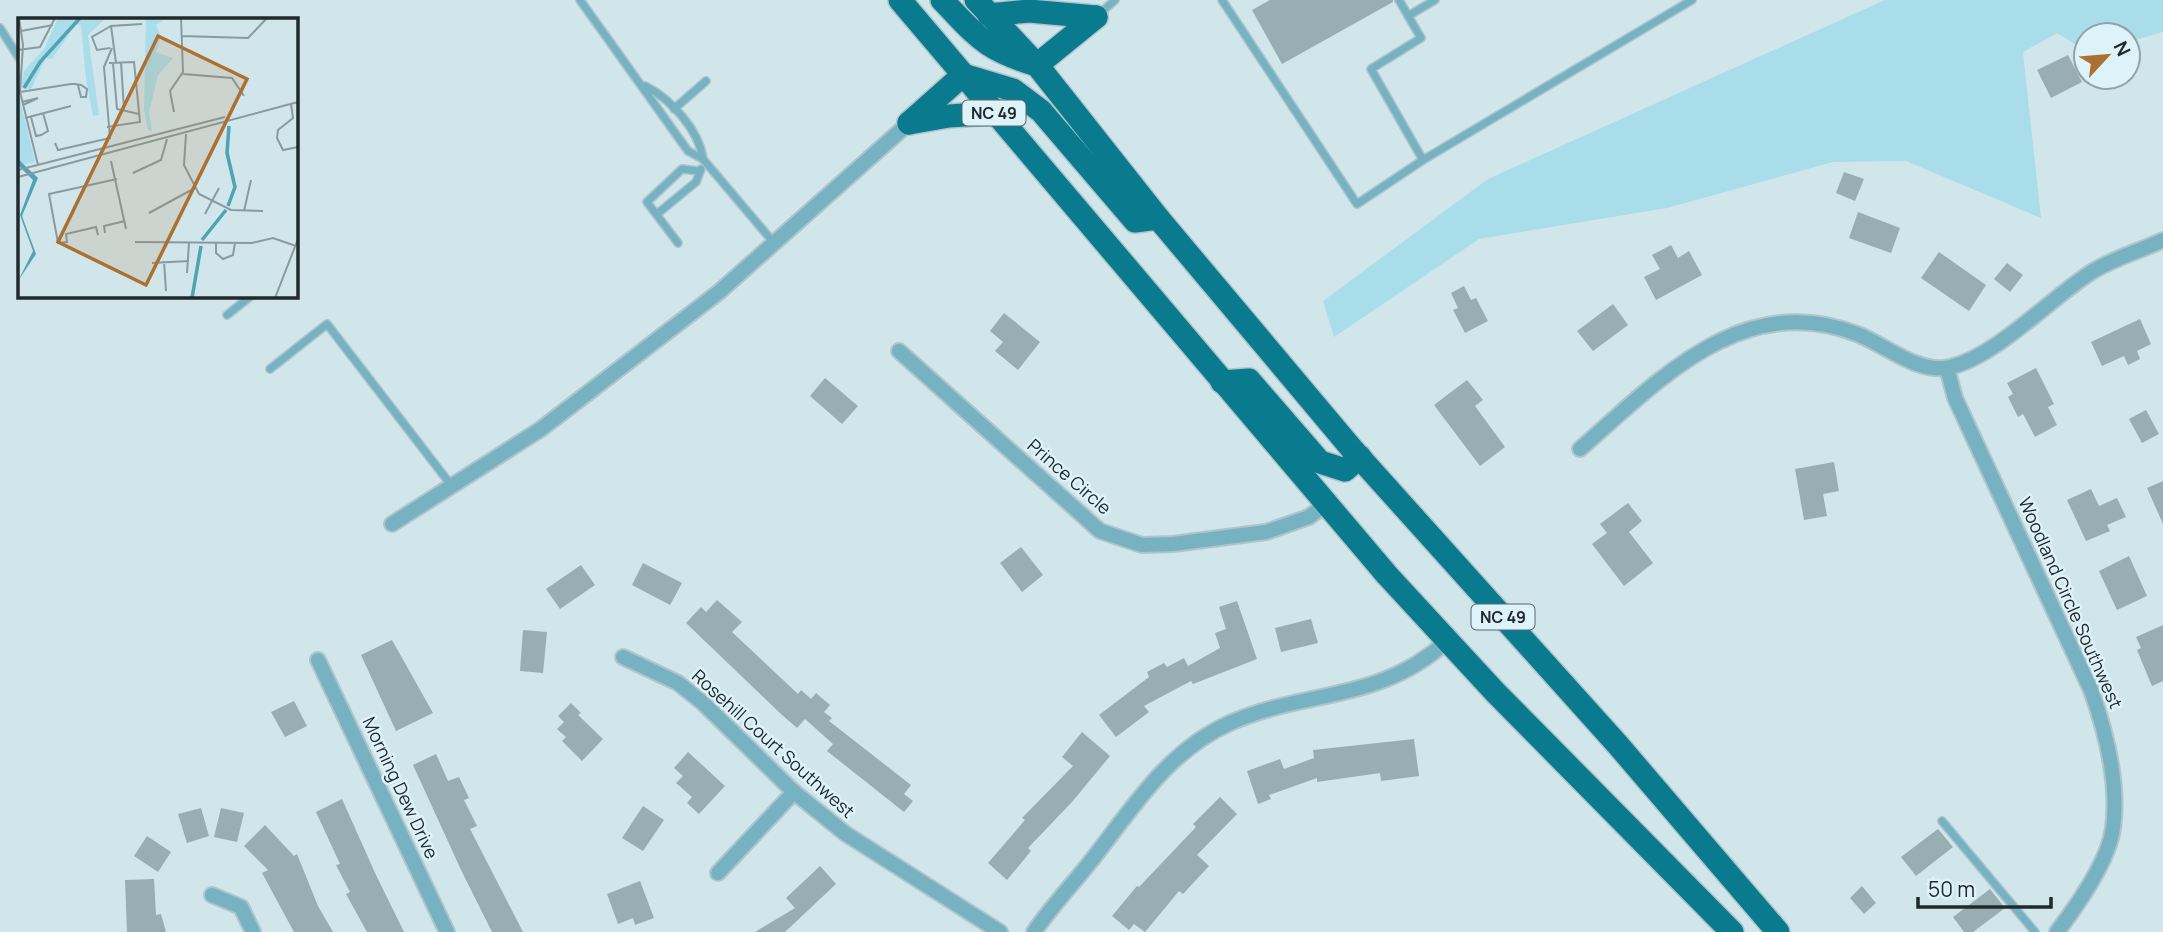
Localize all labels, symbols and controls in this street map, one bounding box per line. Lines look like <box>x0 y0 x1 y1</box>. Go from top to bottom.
inset map <box>18 18 298 298</box>
north arrow <box>2072 21 2142 91</box>
text: N <box>2108 37 2137 60</box>
road number: NC 49 <box>962 100 1026 125</box>
street label: Prince Circle <box>1023 433 1117 519</box>
street label: Woodland Circle Southwest <box>2013 493 2128 712</box>
road number: NC 49 <box>1472 604 1534 630</box>
street label: Rosehill Court Southwest <box>687 664 860 823</box>
street label: Morning Dew Drive <box>358 713 444 862</box>
scale bar <box>1918 866 2051 910</box>
text: 50 m <box>1928 875 1975 903</box>

